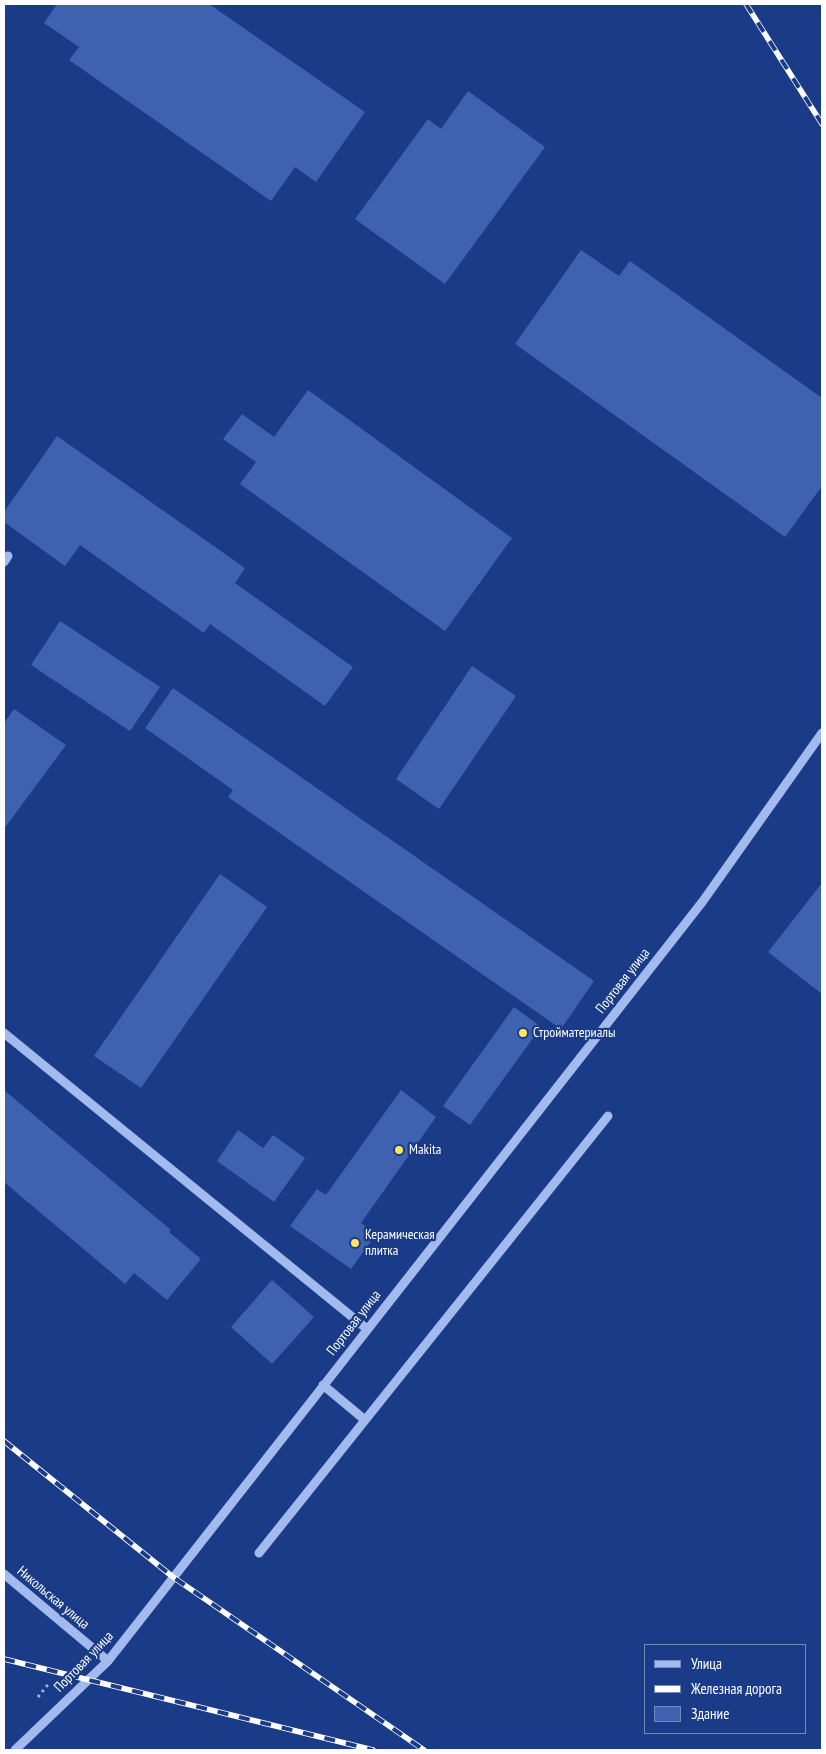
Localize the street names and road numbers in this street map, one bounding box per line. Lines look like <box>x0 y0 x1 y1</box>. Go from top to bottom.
street label: Портовая улица <box>592 945 654 1017</box>
street label: Портовая улица <box>323 1287 385 1359</box>
street label: Никольская улица <box>14 1563 92 1633</box>
street label: Портовая улица <box>51 1628 117 1696</box>

